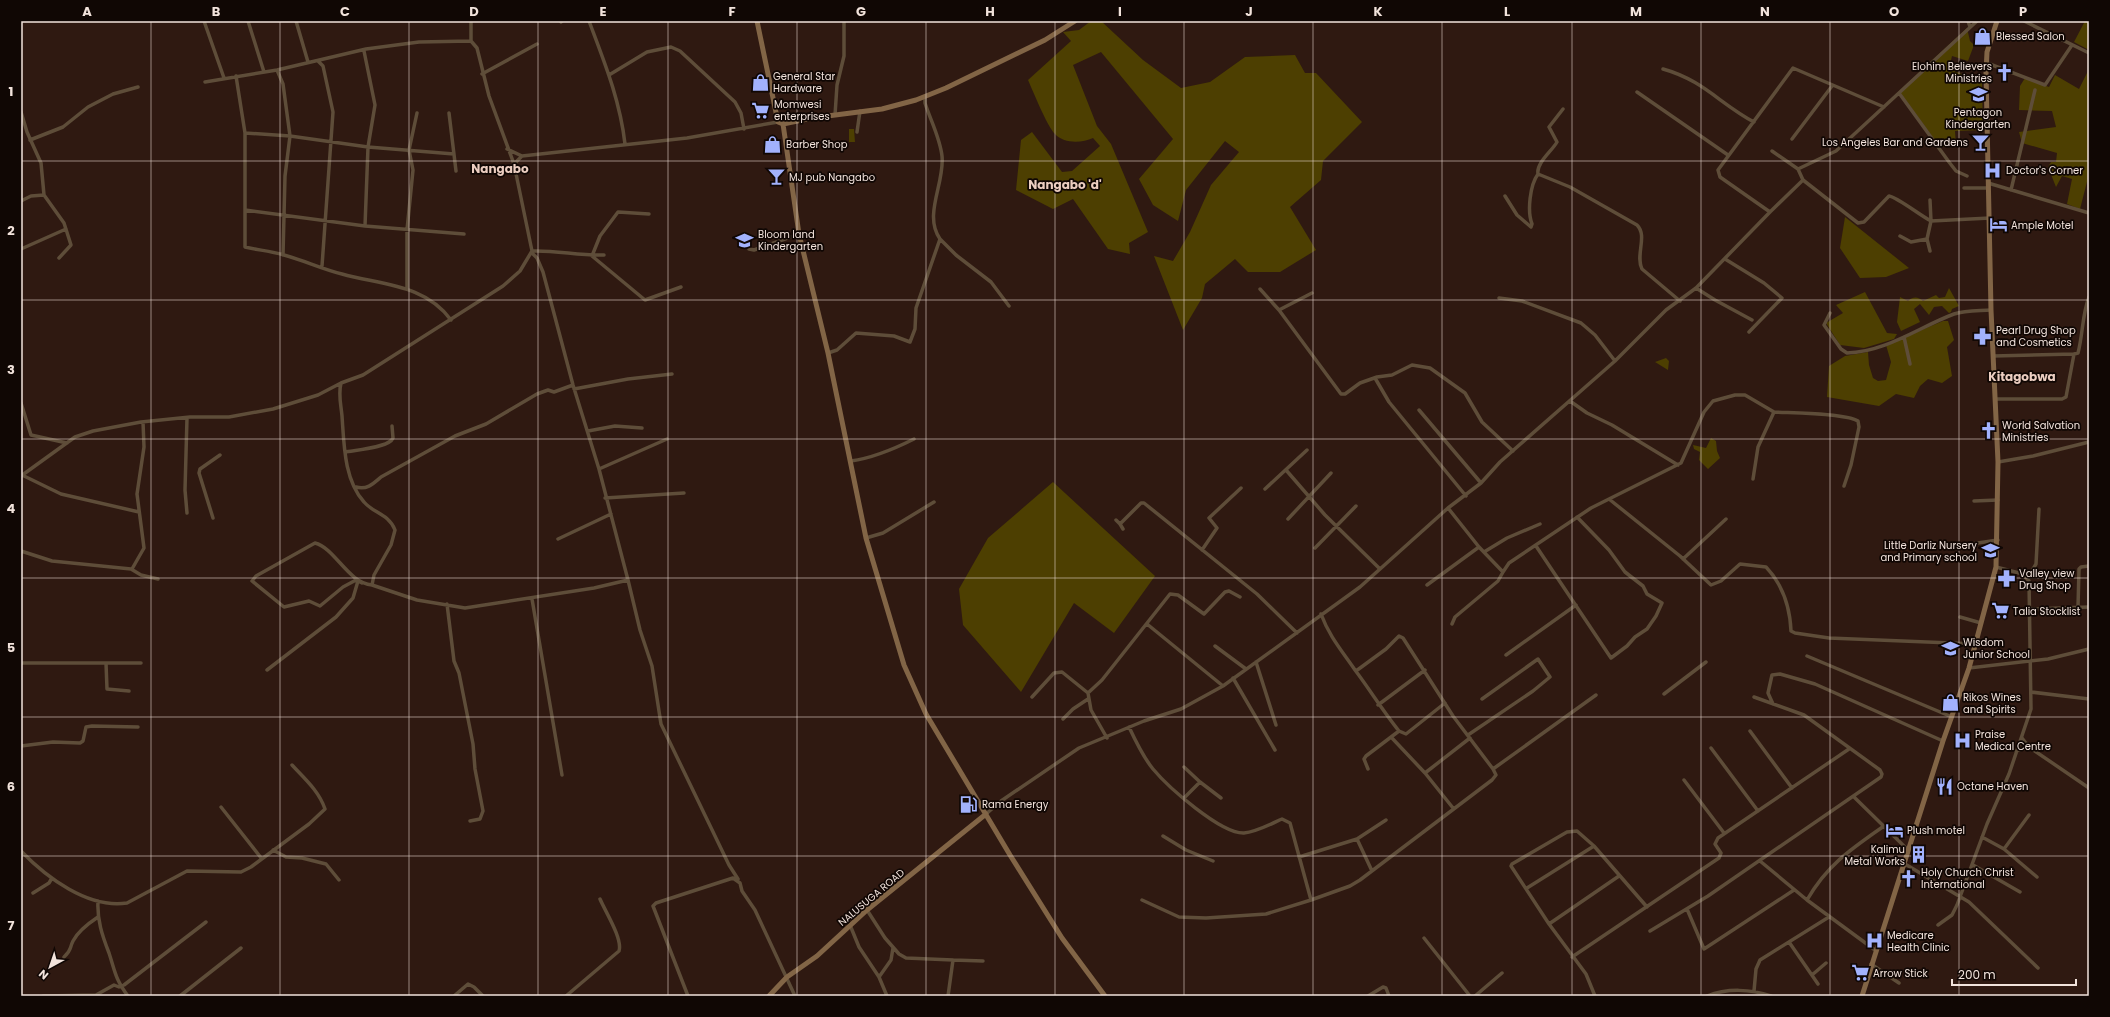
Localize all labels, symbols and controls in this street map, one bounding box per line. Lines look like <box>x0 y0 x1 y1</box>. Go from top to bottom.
text: A <box>82 2 92 21</box>
text: B <box>212 2 221 21</box>
text: C <box>340 2 350 21</box>
text: D <box>469 2 479 21</box>
text: E <box>599 2 607 21</box>
text: F <box>728 2 736 21</box>
text: G <box>856 2 866 21</box>
text: H <box>985 2 995 21</box>
text: I <box>1118 2 1122 21</box>
text: J <box>1245 2 1253 21</box>
text: K <box>1373 2 1383 21</box>
text: L <box>1504 2 1510 21</box>
text: M <box>1630 2 1642 21</box>
text: N <box>1760 2 1770 21</box>
text: O <box>1889 2 1899 21</box>
text: P <box>2019 2 2027 21</box>
shop icon: Blessed Salon <box>1973 26 1993 46</box>
place label: Blessed Salon <box>1996 29 2065 44</box>
place label: Elohim Believers Ministries <box>1912 59 1992 86</box>
church icon: Elohim Believers Ministries <box>1995 62 2015 82</box>
place label: General Star Hardware <box>773 69 835 96</box>
shop icon: General Star Hardware <box>750 72 770 92</box>
text: 1 <box>9 82 13 101</box>
school or university icon: Pentagon Kindergarten <box>1968 85 1988 105</box>
place label: Momwesi enterprises <box>774 97 830 124</box>
supermarket icon: Momwesi enterprises <box>751 100 771 120</box>
place label: Pentagon Kindergarten <box>1945 105 2011 132</box>
bar icon: Los Angeles Bar and Gardens <box>1971 132 1991 152</box>
shop icon: Barber Shop <box>763 134 783 154</box>
place label: Los Angeles Bar and Gardens <box>1822 135 1968 150</box>
place label: Barber Shop <box>786 137 848 152</box>
district label: Nangabo <box>471 160 529 177</box>
hospital icon: Doctor's Corner <box>1983 160 2003 180</box>
place label: Doctor's Corner <box>2006 163 2083 178</box>
bar icon: MJ pub Nangabo <box>766 167 786 187</box>
place label: MJ pub Nangabo <box>789 170 875 185</box>
district label: Nangabo 'd' <box>1028 176 1102 193</box>
hotel icon: Ample Motel <box>1988 215 2008 235</box>
place label: Ample Motel <box>2011 218 2073 233</box>
text: 2 <box>7 221 15 240</box>
place label: Bloom land Kindergarten <box>758 227 823 254</box>
school or university icon: Bloom land Kindergarten <box>735 230 755 250</box>
place label: Pearl Drug Shop and Cosmetics <box>1996 323 2076 350</box>
pharmacy icon: Pearl Drug Shop and Cosmetics <box>1973 326 1993 346</box>
text: 3 <box>7 360 15 379</box>
district label: Kitagobwa <box>1988 368 2056 385</box>
place label: World Salvation Ministries <box>2002 418 2080 445</box>
church icon: World Salvation Ministries <box>1979 421 1999 441</box>
text: 4 <box>7 499 16 518</box>
place label: Little Darliz Nursery and Primary school <box>1880 538 1977 565</box>
school or university icon: Little Darliz Nursery and Primary school <box>1980 541 2000 561</box>
place label: Valley view Drug Shop <box>2019 566 2075 593</box>
pharmacy icon: Valley view Drug Shop <box>1996 569 2016 589</box>
supermarket icon: Talia Stocklist <box>1990 601 2010 621</box>
place label: Talia Stocklist <box>2013 604 2081 619</box>
place label: Wisdom Junior School <box>1963 635 2030 662</box>
text: 5 <box>7 638 15 657</box>
school or university icon: Wisdom Junior School <box>1940 638 1960 658</box>
place label: Rikos Wines and Spirits <box>1963 690 2021 717</box>
shop icon: Rikos Wines and Spirits <box>1940 693 1960 713</box>
place label: Praise Medical Centre <box>1975 727 2051 754</box>
hospital icon: Praise Medical Centre <box>1952 730 1972 750</box>
restaurant icon: Octane Haven <box>1934 776 1954 796</box>
text: 6 <box>7 777 15 796</box>
place label: Octane Haven <box>1957 779 2029 794</box>
fuel station icon: Rama Energy <box>959 794 979 814</box>
place label: Rama Energy <box>982 797 1049 812</box>
hotel icon: Plush motel <box>1884 820 1904 840</box>
place label: Plush motel <box>1907 823 1965 838</box>
place label: Kalimu Metal Works <box>1844 842 1905 869</box>
building icon: Kalimu Metal Works <box>1908 845 1928 865</box>
street label: NALUSUGA ROAD <box>835 865 908 930</box>
place label: Holy Church Christ International <box>1921 865 2014 892</box>
church icon: Holy Church Christ International <box>1898 868 1918 888</box>
text: 7 <box>8 916 15 935</box>
place label: Medicare Health Clinic <box>1887 928 1950 955</box>
hospital icon: Medicare Health Clinic <box>1864 931 1884 951</box>
north arrow <box>30 947 70 987</box>
scale bar <box>1952 961 2076 987</box>
supermarket icon: Arrow Stick <box>1850 963 1870 983</box>
text: N <box>35 966 52 983</box>
place label: Arrow Stick <box>1873 966 1929 981</box>
text: 200 m <box>1958 966 1996 983</box>

